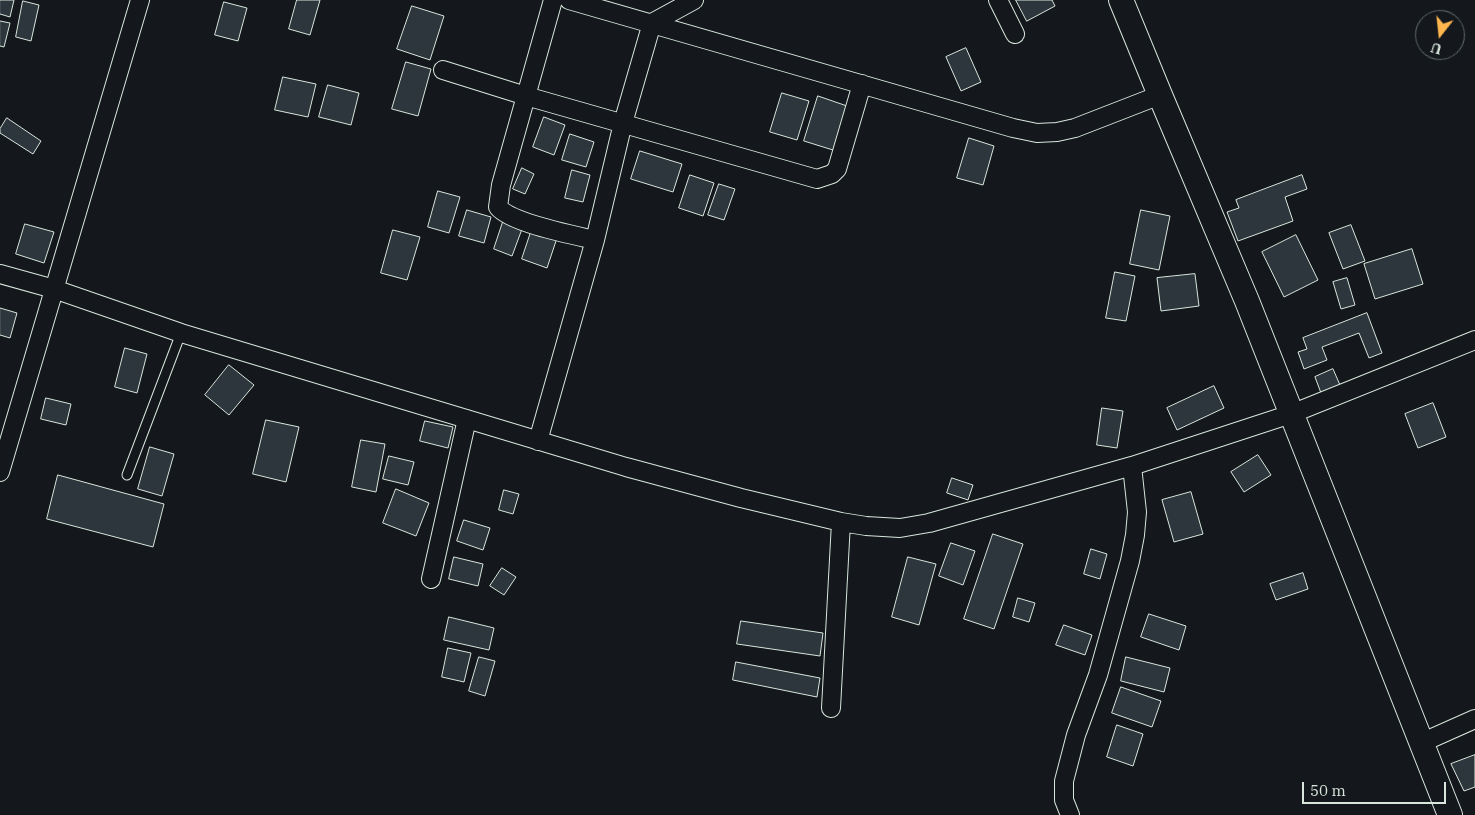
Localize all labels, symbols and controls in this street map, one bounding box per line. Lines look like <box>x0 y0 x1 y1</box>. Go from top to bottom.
north arrow <box>1415 10 1465 60</box>
text: U <box>1428 38 1444 59</box>
scale bar <box>1305 772 1449 804</box>
text: 50 m <box>1310 781 1346 800</box>

